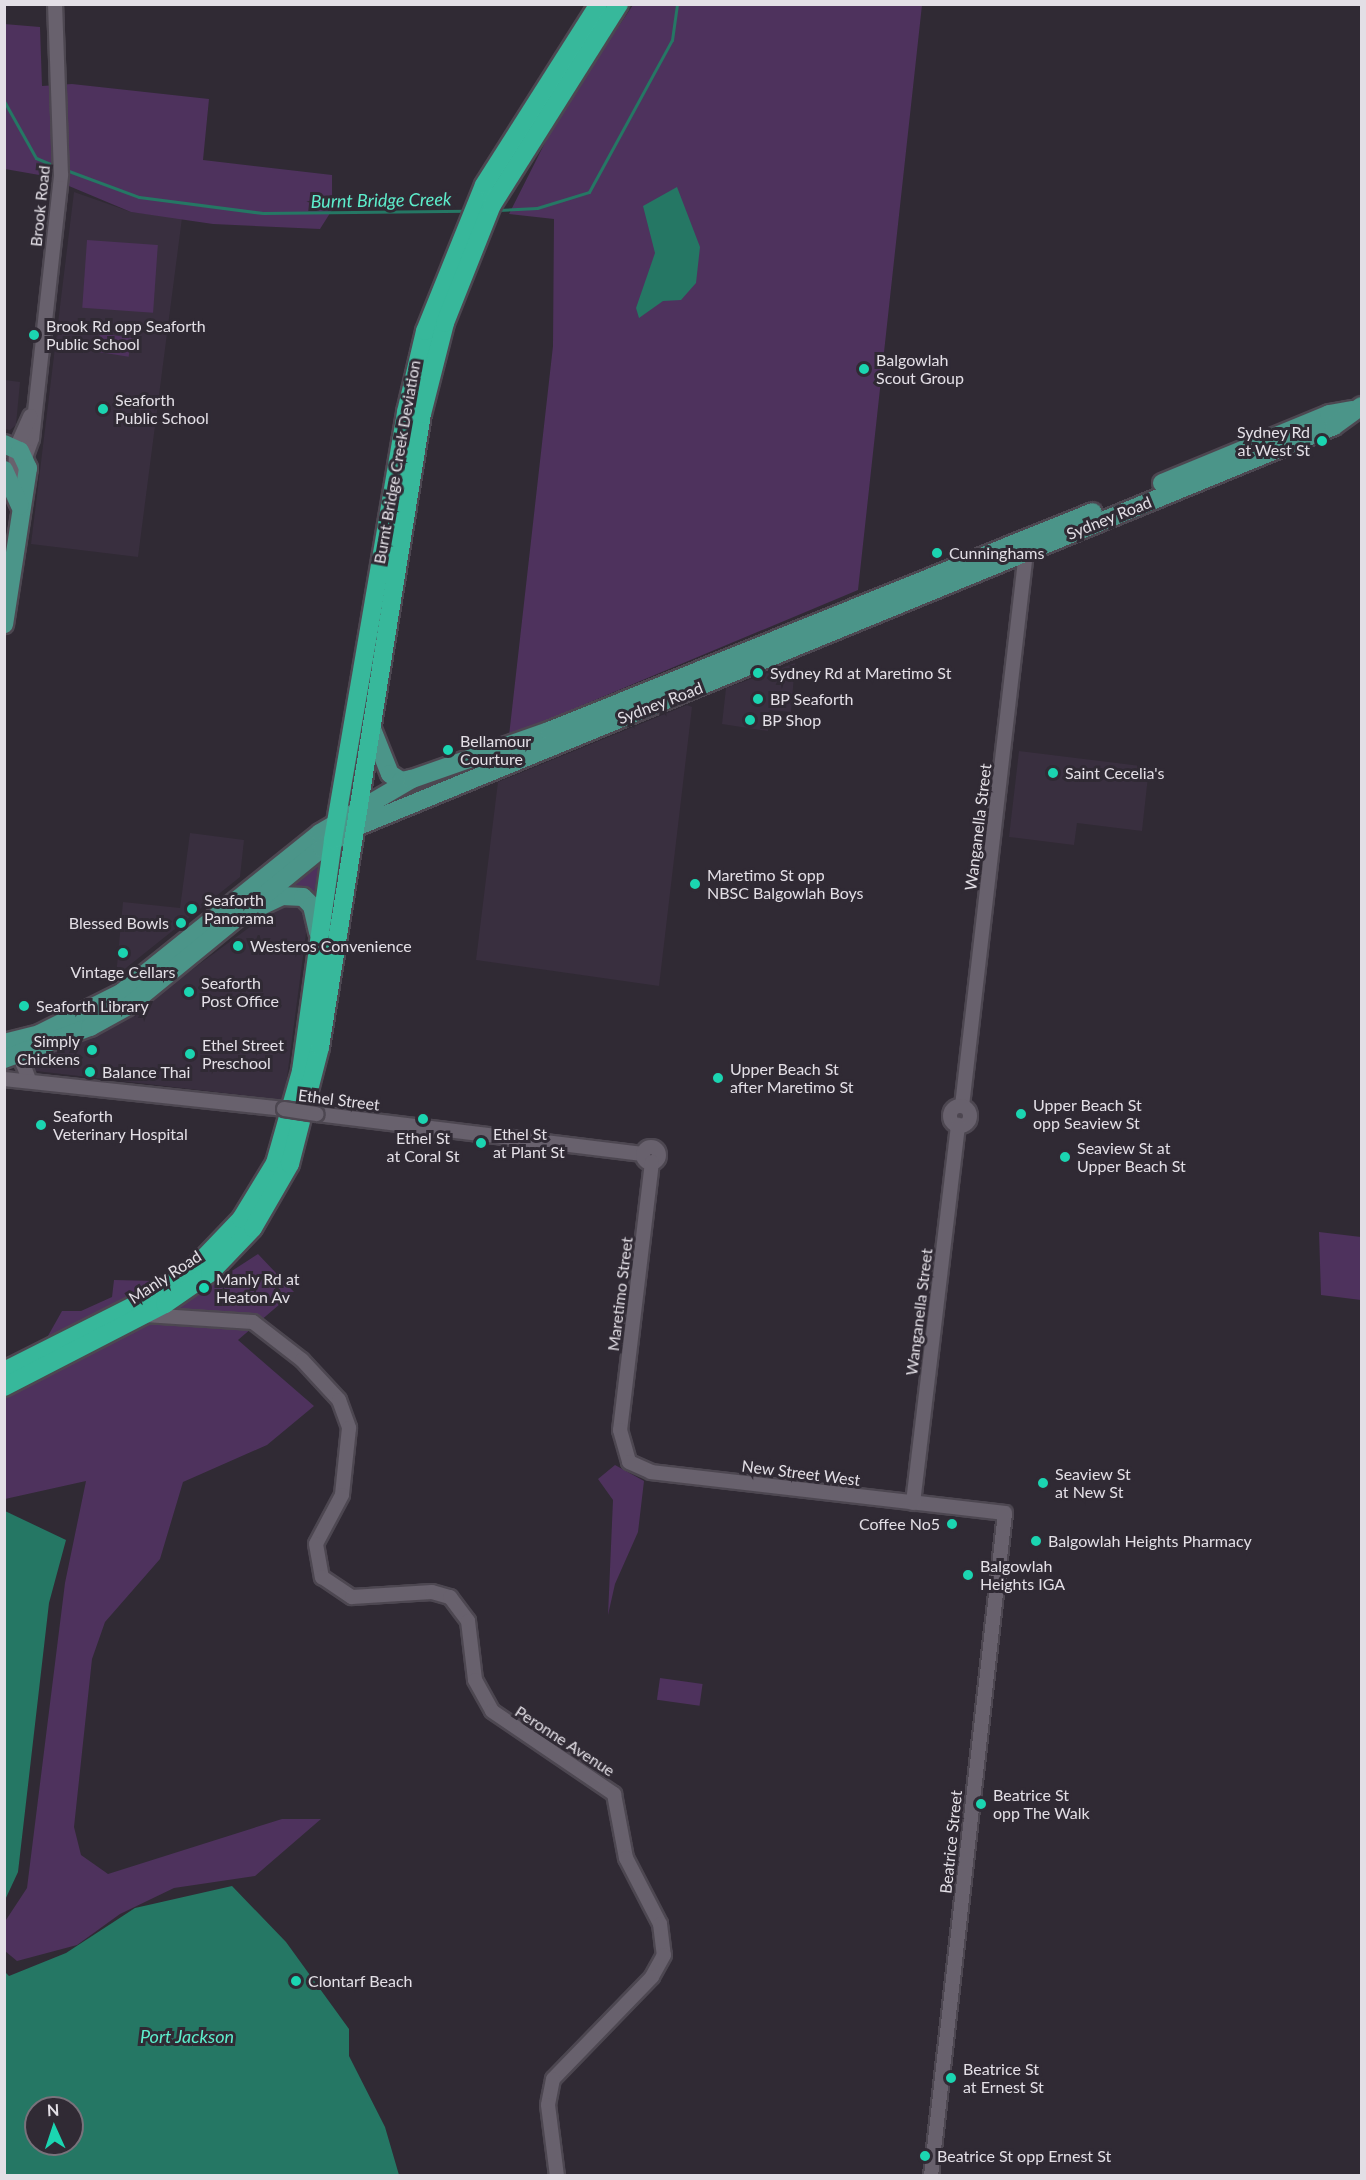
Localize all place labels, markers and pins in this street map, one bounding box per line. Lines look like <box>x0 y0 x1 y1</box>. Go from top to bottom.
place label: Brook Rd opp Seaforth Public School <box>46 316 206 354</box>
marker: Brook Rd opp Seaforth Public School <box>27 328 41 342</box>
place label: Balgowlah Scout Group <box>876 350 964 388</box>
marker: Balgowlah Scout Group <box>857 362 871 376</box>
place label: Seaforth Public School <box>115 390 209 428</box>
marker: Seaforth Public School <box>96 402 110 416</box>
place label: Sydney Rd at West St <box>1237 422 1310 460</box>
marker: Sydney Rd at West St <box>1315 434 1329 448</box>
place label: Cunninghams <box>949 543 1044 563</box>
marker: Cunninghams <box>930 546 944 560</box>
place label: Sydney Rd at Maretimo St <box>770 663 952 683</box>
marker: Sydney Rd at Maretimo St <box>751 666 765 680</box>
place label: BP Seaforth <box>770 689 854 709</box>
marker: BP Seaforth <box>751 692 765 706</box>
place label: BP Shop <box>762 710 822 730</box>
marker: BP Shop <box>743 713 757 727</box>
place label: Bellamour Courture <box>460 731 531 769</box>
marker: Bellamour Courture <box>441 743 455 757</box>
place label: Saint Cecelia's <box>1065 763 1164 783</box>
marker: Saint Cecelia's <box>1046 766 1060 780</box>
place label: Maretimo St opp NBSC Balgowlah Boys <box>707 865 864 903</box>
marker: Maretimo St opp NBSC Balgowlah Boys <box>688 877 702 891</box>
place label: Seaforth Panorama <box>204 890 274 928</box>
marker: Seaforth Panorama <box>185 902 199 916</box>
place label: Blessed Bowls <box>69 913 169 933</box>
marker: Blessed Bowls <box>174 916 188 930</box>
place label: Westeros Convenience <box>250 936 412 956</box>
marker: Westeros Convenience <box>231 939 245 953</box>
marker: Vintage Cellars <box>116 946 130 960</box>
place label: Vintage Cellars <box>70 962 176 982</box>
place label: Seaforth Post Office <box>201 973 279 1011</box>
marker: Seaforth Post Office <box>182 985 196 999</box>
place label: Seaforth Library <box>36 996 149 1016</box>
marker: Seaforth Library <box>17 999 31 1013</box>
place label: Simply Chickens <box>17 1031 80 1069</box>
place label: Ethel Street Preschool <box>202 1035 284 1073</box>
marker: Simply Chickens <box>85 1043 99 1057</box>
marker: Ethel Street Preschool <box>183 1047 197 1061</box>
place label: Upper Beach St after Maretimo St <box>730 1059 854 1097</box>
place label: Balance Thai <box>102 1062 191 1082</box>
marker: Balance Thai <box>83 1065 97 1079</box>
marker: Upper Beach St after Maretimo St <box>711 1071 725 1085</box>
place label: Upper Beach St opp Seaview St <box>1033 1095 1142 1133</box>
place label: Seaforth Veterinary Hospital <box>53 1106 188 1144</box>
marker: Upper Beach St opp Seaview St <box>1014 1107 1028 1121</box>
marker: Ethel St at Coral St <box>416 1112 430 1126</box>
marker: Seaforth Veterinary Hospital <box>34 1118 48 1132</box>
place label: Ethel St at Plant St <box>493 1124 565 1162</box>
place label: Ethel St at Coral St <box>387 1128 459 1166</box>
marker: Ethel St at Plant St <box>474 1136 488 1150</box>
place label: Seaview St at Upper Beach St <box>1077 1138 1186 1176</box>
marker: Seaview St at Upper Beach St <box>1058 1150 1072 1164</box>
place label: Manly Rd at Heaton Av <box>216 1269 300 1307</box>
marker: Manly Rd at Heaton Av <box>197 1281 211 1295</box>
place label: Seaview St at New St <box>1055 1464 1131 1502</box>
marker: Seaview St at New St <box>1036 1476 1050 1490</box>
place label: Coffee No5 <box>859 1514 940 1534</box>
marker: Coffee No5 <box>945 1517 959 1531</box>
place label: Balgowlah Heights Pharmacy <box>1048 1531 1252 1551</box>
marker: Balgowlah Heights Pharmacy <box>1029 1534 1043 1548</box>
place label: Balgowlah Heights IGA <box>980 1556 1065 1594</box>
marker: Balgowlah Heights IGA <box>961 1568 975 1582</box>
place label: Beatrice St opp The Walk <box>993 1785 1090 1823</box>
marker: Beatrice St opp The Walk <box>974 1797 988 1811</box>
place label: Clontarf Beach <box>308 1971 413 1991</box>
marker: Clontarf Beach <box>289 1974 303 1988</box>
place label: Beatrice St at Ernest St <box>963 2059 1044 2097</box>
marker: Beatrice St at Ernest St <box>944 2071 958 2085</box>
place label: Beatrice St opp Ernest St <box>937 2146 1111 2166</box>
marker: Beatrice St opp Ernest St <box>918 2149 932 2163</box>

